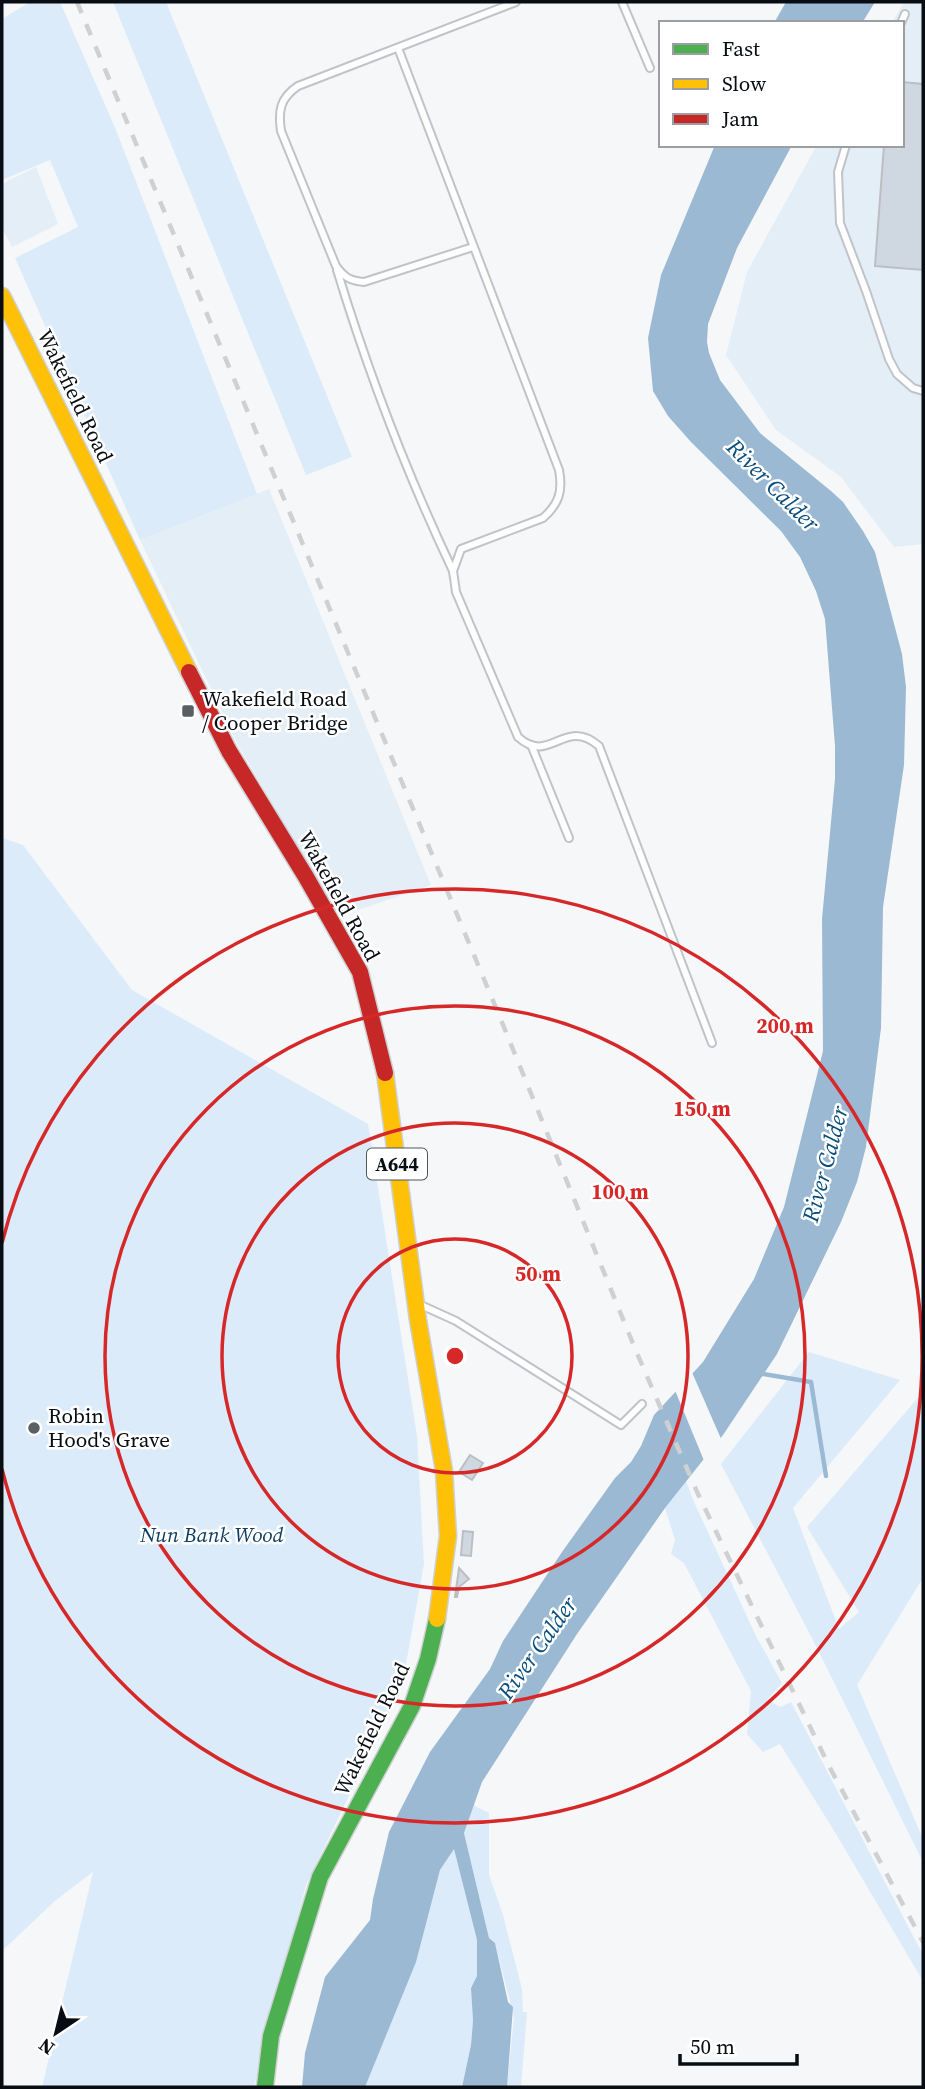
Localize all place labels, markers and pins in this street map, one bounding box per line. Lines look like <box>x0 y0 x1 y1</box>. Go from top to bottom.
place label: Wakefield Road / Cooper Bridge <box>202 684 348 737</box>
marker: Wakefield Road / Cooper Bridge <box>180 703 196 719</box>
centre of rings <box>443 1344 467 1368</box>
place label: Robin Hood's Grave <box>48 1401 170 1454</box>
marker: Robin Hood's Grave <box>26 1420 42 1436</box>

